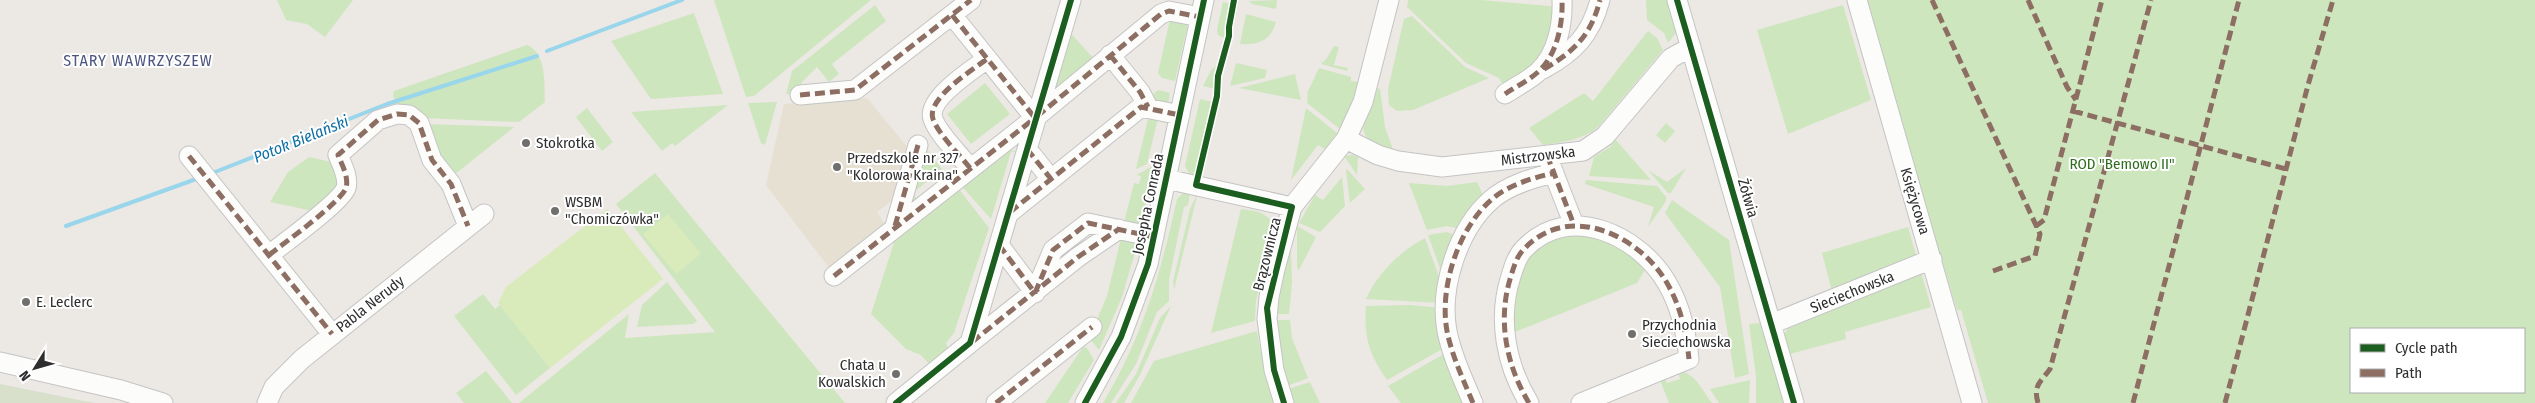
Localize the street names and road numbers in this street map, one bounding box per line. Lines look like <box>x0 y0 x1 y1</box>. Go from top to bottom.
street label: Mistrzowska <box>1500 143 1576 169</box>
street label: Josepha Conrada <box>1128 152 1168 256</box>
street label: Księżycowa <box>1896 165 1934 237</box>
street label: Żółwia <box>1734 176 1762 220</box>
street label: Brązownicza <box>1249 215 1285 293</box>
street label: Sieciechowska <box>1807 267 1897 317</box>
street label: Pabla Nerudy <box>332 272 408 336</box>

